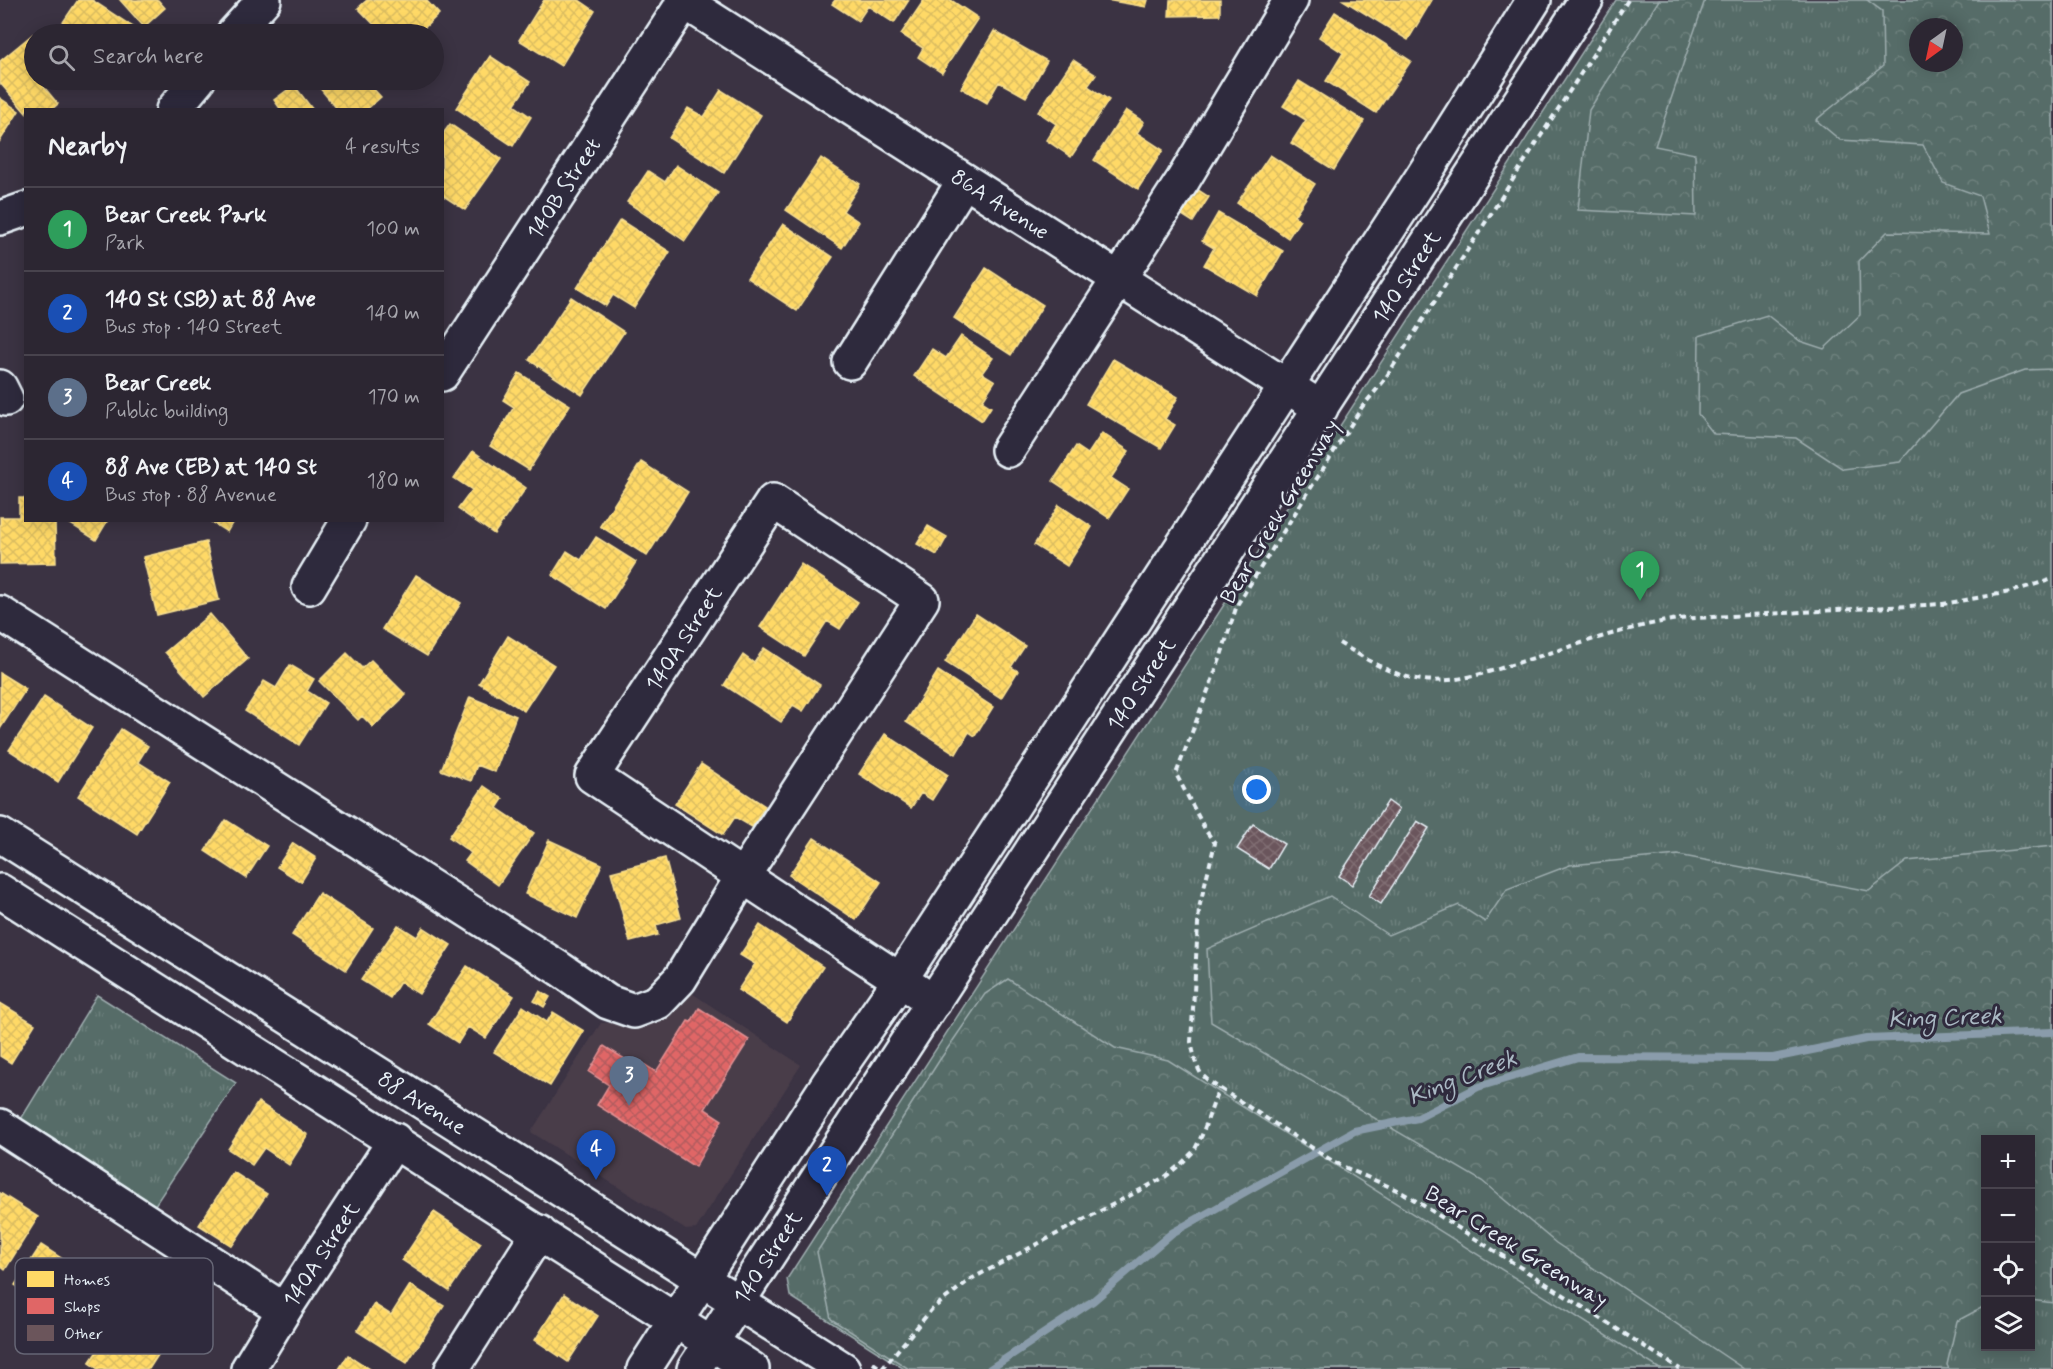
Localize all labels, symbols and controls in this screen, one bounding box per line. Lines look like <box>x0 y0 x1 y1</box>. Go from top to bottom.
north arrow <box>1909 18 1963 72</box>
search box <box>24 24 444 90</box>
icon: search <box>45 41 78 74</box>
text: Search here <box>93 43 204 71</box>
text: Nearby <box>48 130 127 164</box>
street label: 140B Street <box>521 133 608 245</box>
text: 4 results <box>345 134 420 161</box>
street label: 86A Avenue <box>945 163 1054 247</box>
text: Bear Creek Park <box>105 202 267 230</box>
text: 1 <box>63 216 72 243</box>
text: 100 m <box>366 216 420 243</box>
street label: 140 Street <box>1367 226 1448 329</box>
text: Park <box>105 230 145 257</box>
text: 140 St (SB) at 88 Ave <box>105 286 316 314</box>
text: 2 <box>63 300 72 327</box>
text: 140 m <box>366 300 420 327</box>
text: Bus stop · 140 Street <box>105 314 282 341</box>
text: Bear Creek <box>105 370 211 398</box>
text: 3 <box>63 384 72 411</box>
text: 170 m <box>368 384 420 411</box>
text: Public building <box>105 398 228 425</box>
street label: Bear Creek Greenway <box>1215 415 1347 609</box>
text: 88 Ave (EB) at 140 St <box>105 454 317 482</box>
text: 4 <box>62 468 73 495</box>
text: 180 m <box>367 468 420 495</box>
text: Bus stop · 88 Avenue <box>105 482 277 509</box>
pin: 1 <box>1620 552 1660 601</box>
street label: 140A Street <box>640 581 729 697</box>
street label: 140 Street <box>1102 633 1183 737</box>
your location <box>1242 775 1271 804</box>
water label: King Creek <box>1888 1001 2003 1038</box>
water label: King Creek <box>1404 1043 1522 1115</box>
pin: 3 <box>610 1056 648 1106</box>
street label: 88 Avenue <box>372 1065 471 1142</box>
pin: 4 <box>576 1130 616 1180</box>
map controls <box>1981 1135 2035 1351</box>
button: + <box>1981 1135 2035 1189</box>
pin: 2 <box>808 1146 846 1196</box>
street label: Bear Creek Greenway <box>1419 1180 1613 1315</box>
button: − <box>1981 1189 2035 1243</box>
street label: 140A Street <box>278 1197 367 1313</box>
street label: 140 Street <box>728 1206 809 1310</box>
button: locate <box>1981 1243 2035 1297</box>
legend <box>15 1258 213 1354</box>
text: Homes <box>64 1270 110 1291</box>
text: Shops <box>64 1297 101 1318</box>
button: layers <box>1981 1297 2035 1351</box>
text: Other <box>64 1324 103 1345</box>

